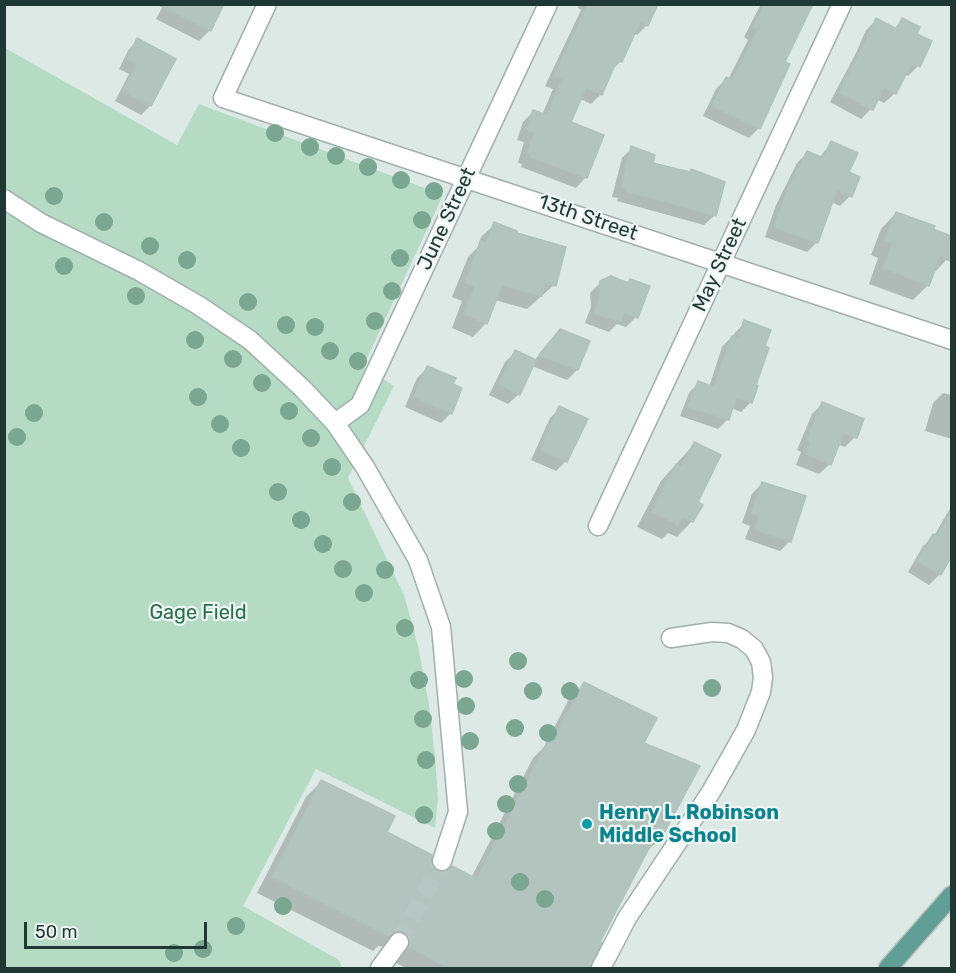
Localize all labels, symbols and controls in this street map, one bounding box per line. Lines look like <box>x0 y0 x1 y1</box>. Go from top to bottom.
street label: June Street <box>413 164 481 274</box>
street label: 13th Street <box>535 190 641 246</box>
street label: May Street <box>688 214 752 316</box>
park label: Gage Field <box>149 601 247 625</box>
place label: Henry L. Robinson Middle School <box>599 801 779 848</box>
marker: Henry L. Robinson Middle School <box>580 817 594 831</box>
scale bar <box>27 910 210 948</box>
text: 50 m <box>35 921 78 943</box>

